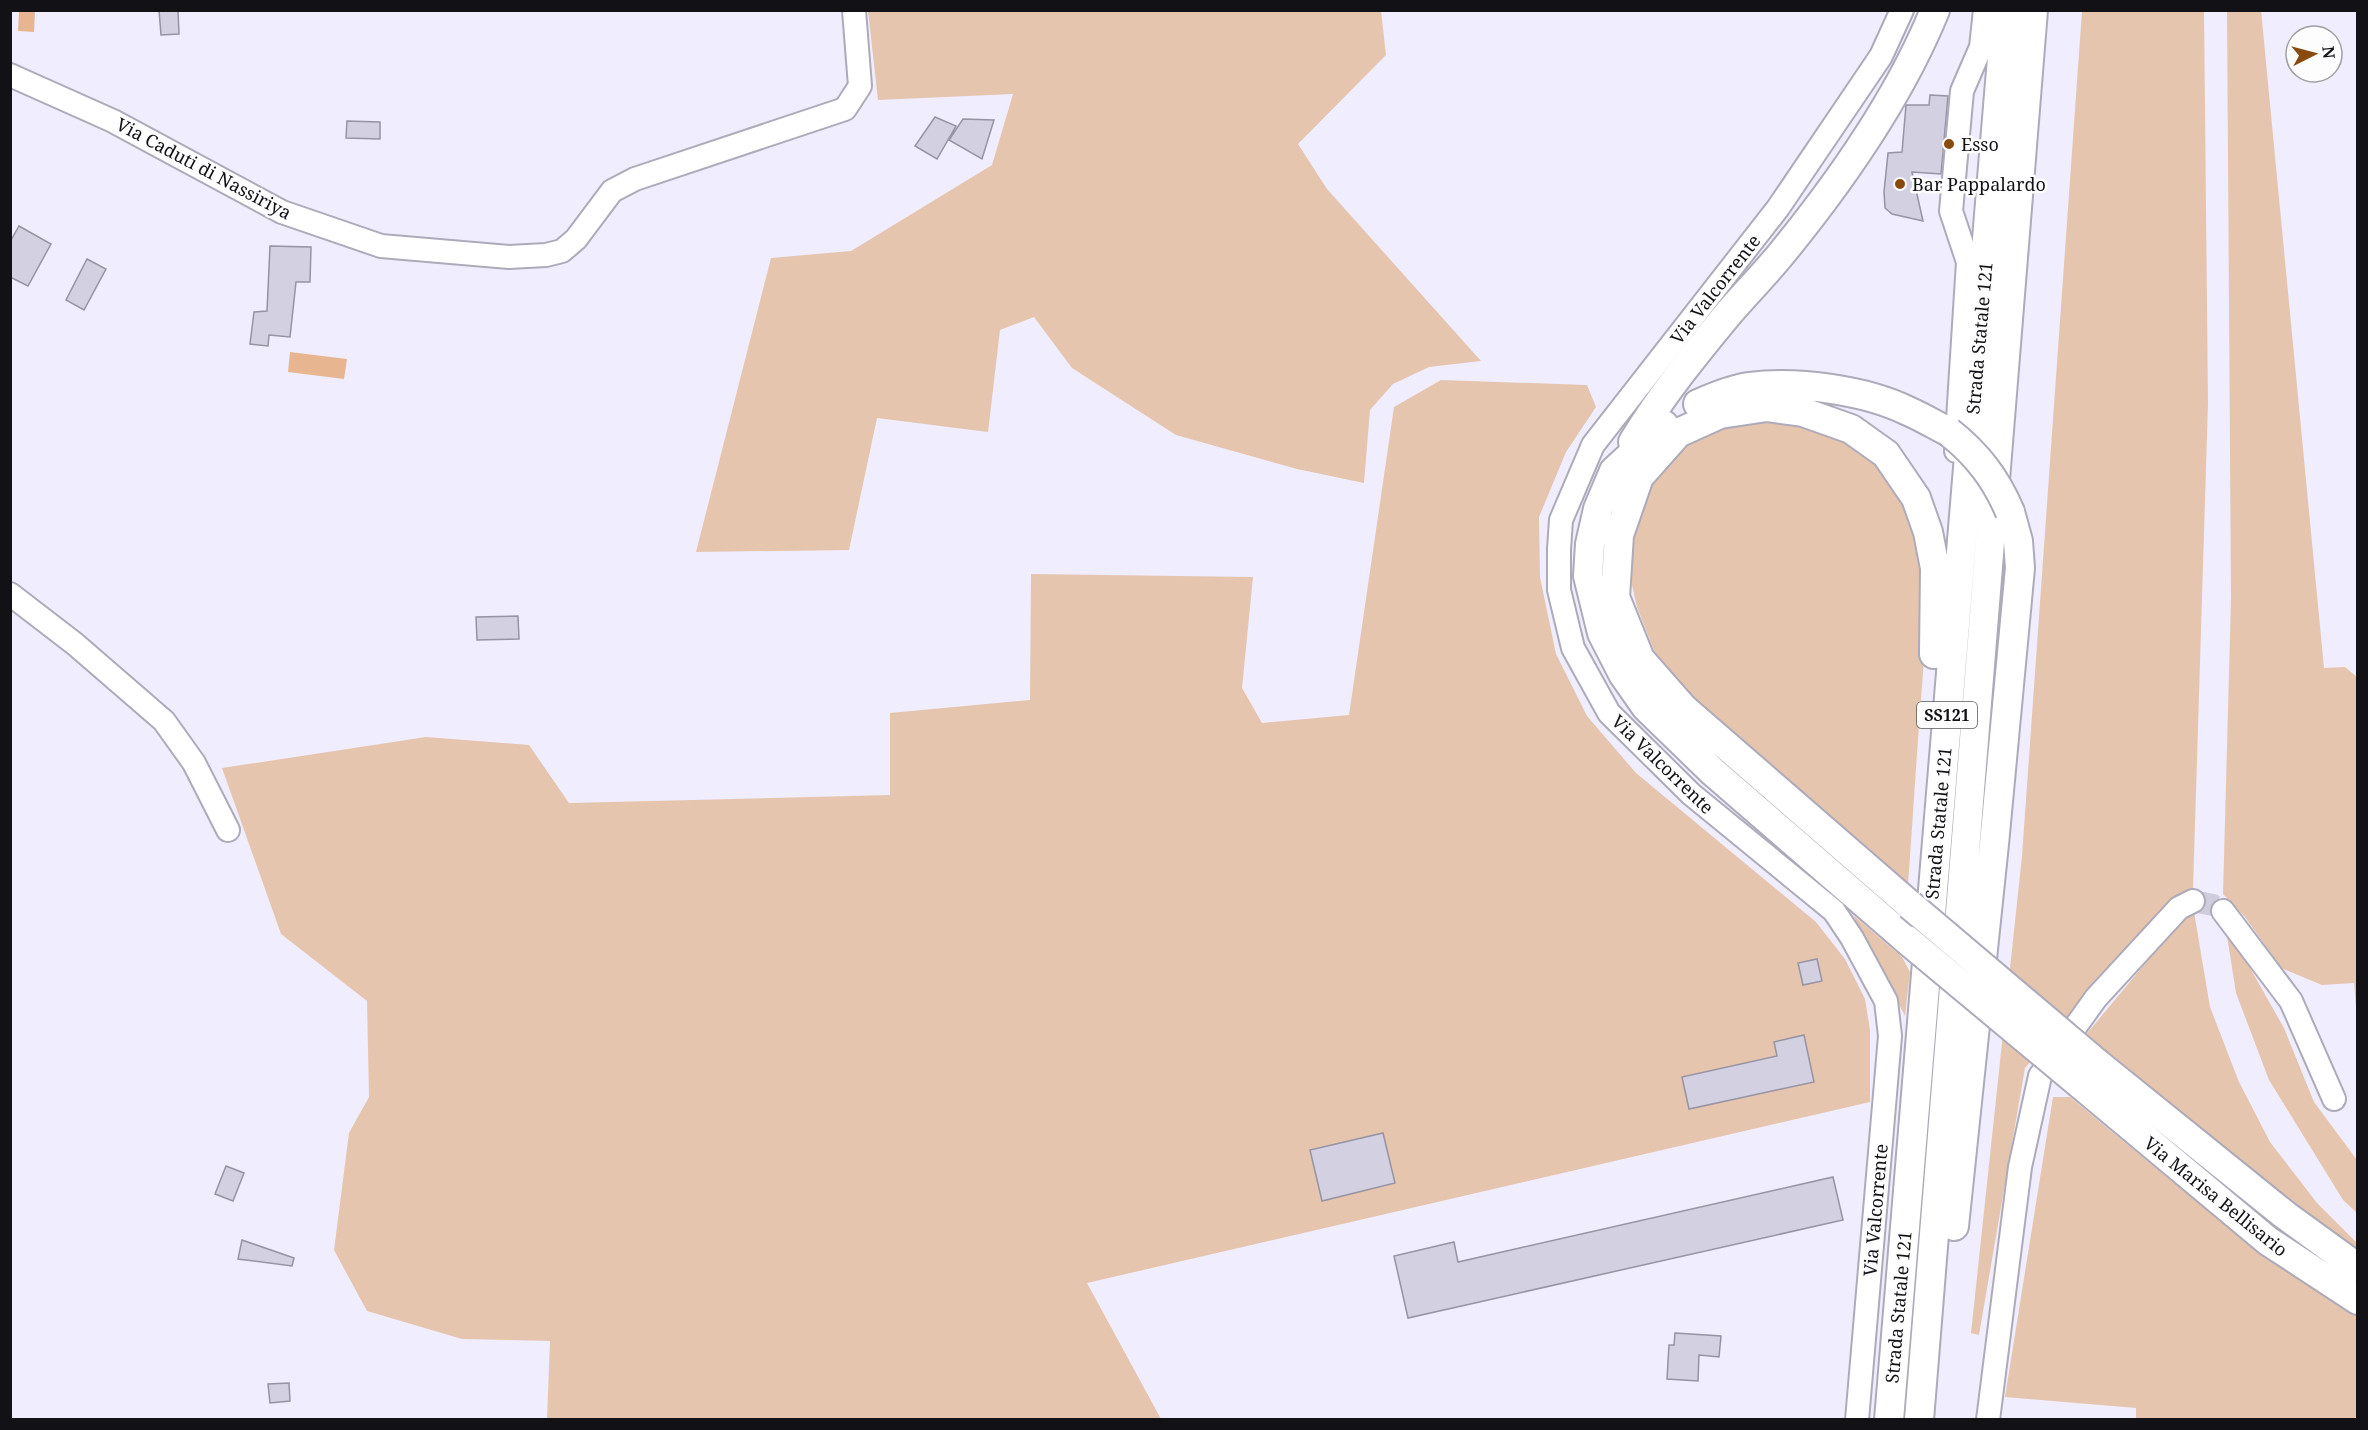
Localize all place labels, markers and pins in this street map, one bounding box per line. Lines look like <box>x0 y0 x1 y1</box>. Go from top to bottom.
place label: Esso <box>1961 132 1999 156</box>
marker: Esso <box>1942 137 1956 151</box>
place label: Bar Pappalardo <box>1912 172 2046 196</box>
marker: Bar Pappalardo <box>1893 177 1907 191</box>

